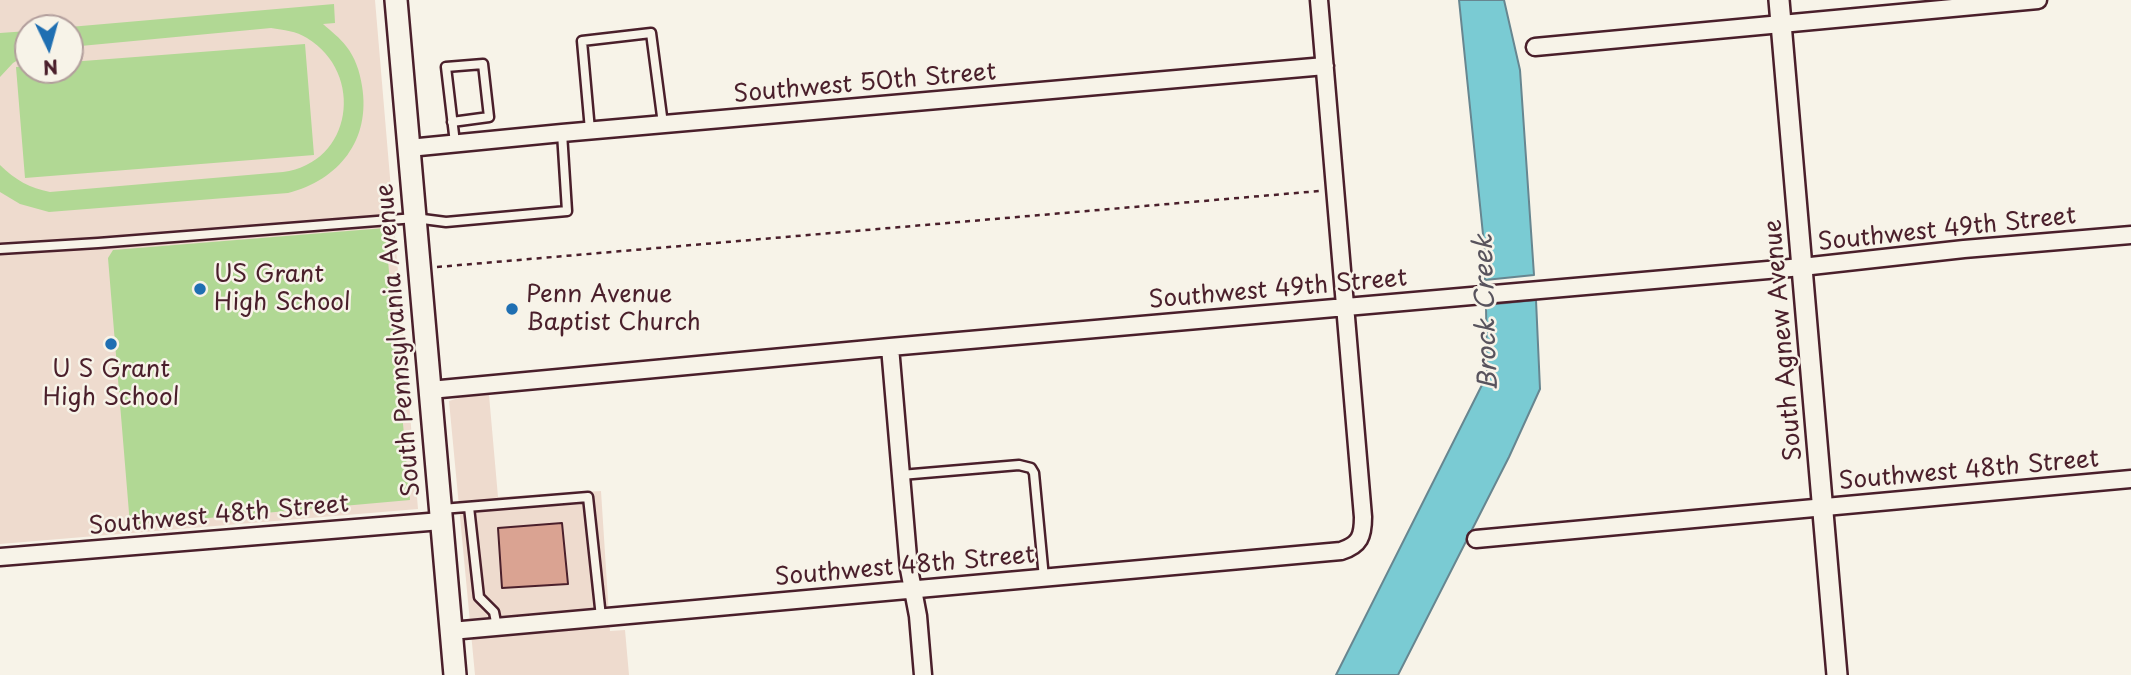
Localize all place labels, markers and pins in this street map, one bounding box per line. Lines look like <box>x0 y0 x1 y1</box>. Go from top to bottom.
place label: US Grant High School <box>214 261 351 317</box>
marker: US Grant High School <box>192 281 208 297</box>
place label: Penn Avenue Baptist Church <box>526 281 701 337</box>
marker: Penn Avenue Baptist Church <box>504 301 520 317</box>
marker: U S Grant High School <box>103 336 119 352</box>
place label: U S Grant High School <box>43 356 179 412</box>

